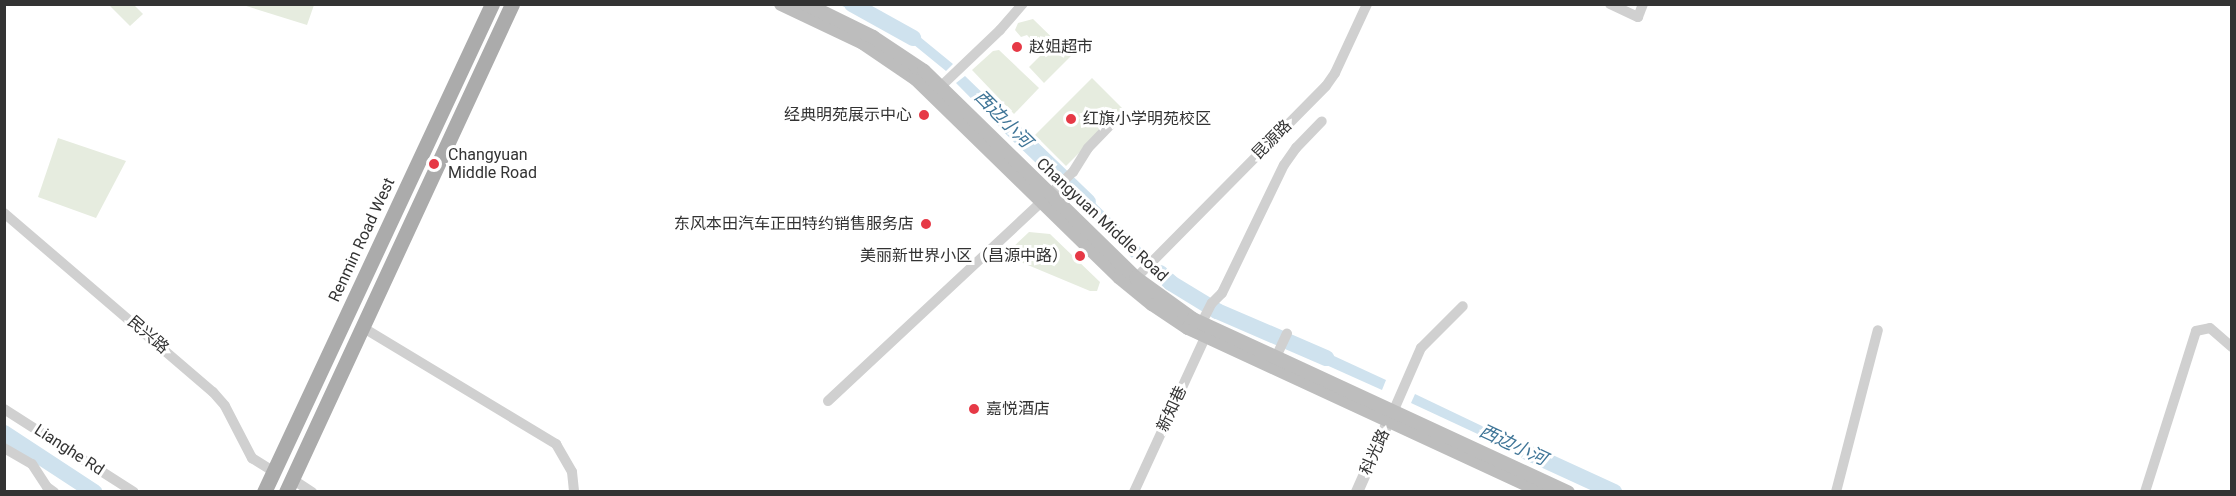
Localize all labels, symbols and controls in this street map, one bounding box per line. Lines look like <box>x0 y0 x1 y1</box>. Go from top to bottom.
place label: 赵姐超市 <box>1029 37 1093 57</box>
marker: 赵姐超市 <box>1010 40 1024 54</box>
water label: 西边小河 <box>970 86 1036 152</box>
place label: 经典明苑展示中心 <box>784 105 912 125</box>
marker: 经典明苑展示中心 <box>917 108 931 122</box>
place label: 红旗小学明苑校区 <box>1083 109 1211 129</box>
marker: 红旗小学明苑校区 <box>1064 112 1078 126</box>
street label: 昆源路 <box>1248 116 1296 164</box>
place label: Changyuan Middle Road <box>448 145 537 183</box>
street label: Changyuan Middle Road <box>1032 154 1172 286</box>
marker: Changyuan Middle Road <box>425 155 443 173</box>
street label: Renmin Road West <box>325 175 399 305</box>
place label: 东风本田汽车正田特约销售服务店 <box>674 214 914 234</box>
marker: 东风本田汽车正田特约销售服务店 <box>919 217 933 231</box>
place label: 美丽新世界小区（昌源中路） <box>860 246 1068 266</box>
marker: 美丽新世界小区（昌源中路） <box>1073 249 1087 263</box>
street label: 民兴路 <box>124 312 172 358</box>
street label: 新知巷 <box>1153 383 1191 435</box>
place label: 嘉悦酒店 <box>986 399 1050 419</box>
marker: 嘉悦酒店 <box>967 402 981 416</box>
street label: Lianghe Rd <box>31 420 107 480</box>
water label: 西边小河 <box>1476 420 1550 470</box>
street label: 科光路 <box>1356 426 1394 478</box>

